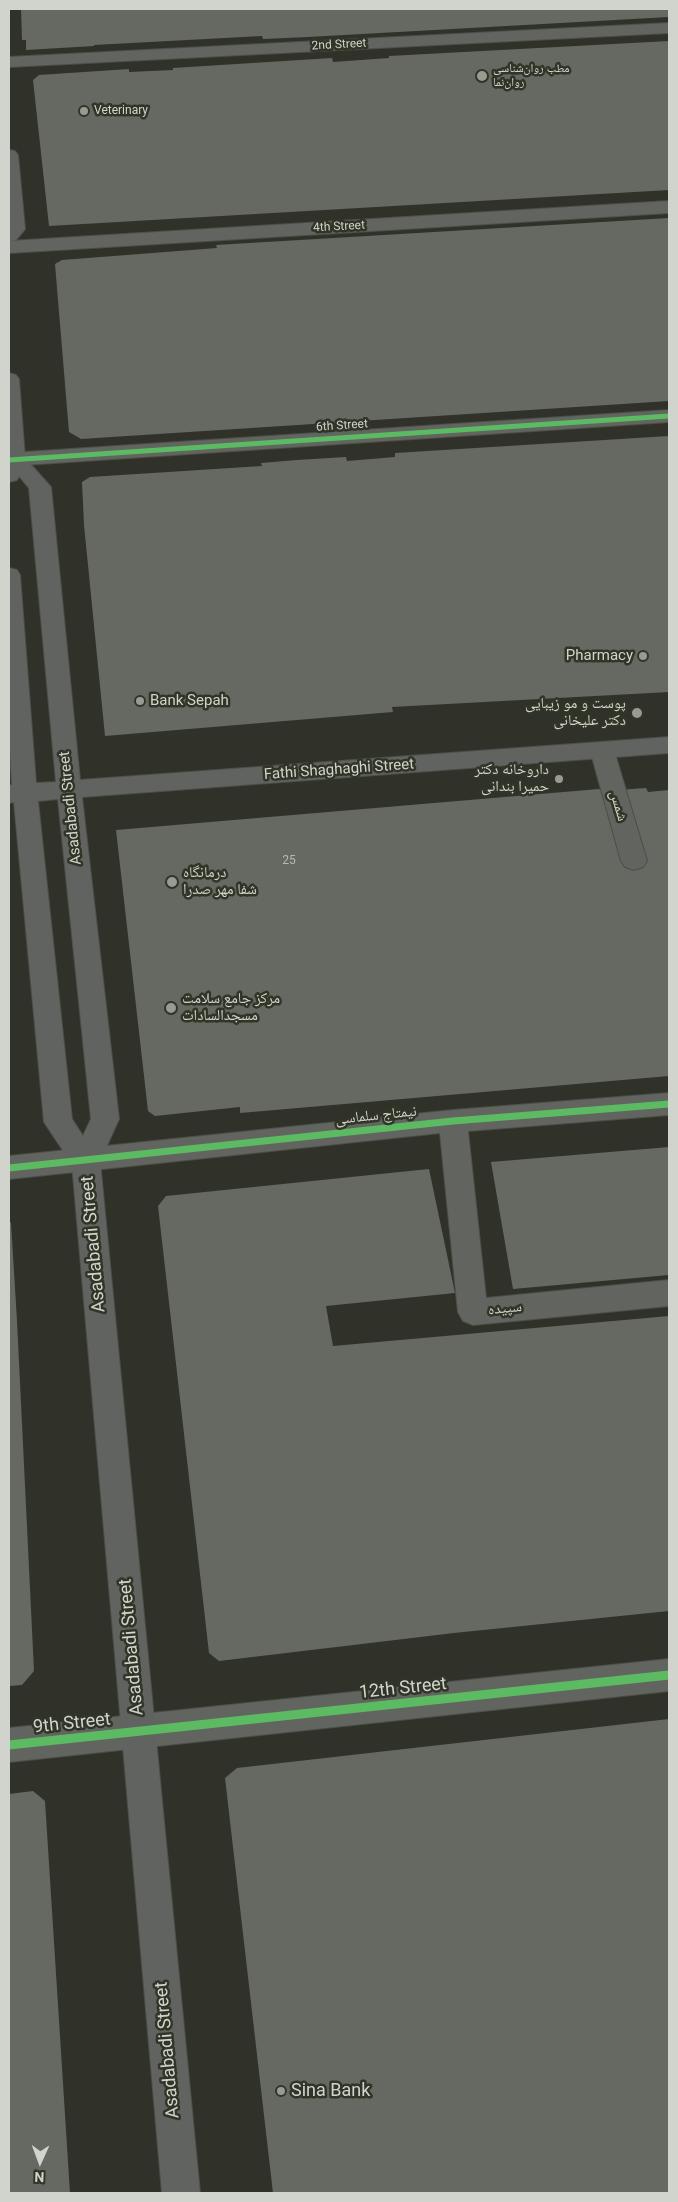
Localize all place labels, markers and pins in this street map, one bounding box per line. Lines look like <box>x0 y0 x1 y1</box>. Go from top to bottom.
place label: مطب روان‌شناسی روان‌نما <box>493 62 570 90</box>
marker: مطب روان‌شناسی روان‌نما <box>475 69 489 83</box>
place label: Veterinary <box>94 104 148 118</box>
marker: Veterinary <box>78 105 90 117</box>
place label: Pharmacy <box>566 647 633 665</box>
marker: Pharmacy <box>637 650 649 662</box>
place label: Bank Sepah <box>150 692 229 710</box>
marker: Bank Sepah <box>134 695 146 707</box>
place label: پوست و مو زیبایی دکتر علیخانی <box>525 695 626 730</box>
marker: پوست و مو زیبایی دکتر علیخانی <box>630 706 644 720</box>
place label: داروخانه دکتر حمیرا بندانی <box>475 761 549 796</box>
marker: داروخانه دکتر حمیرا بندانی <box>553 773 565 785</box>
place label: درمانگاه شفا مهر صدرا <box>183 864 257 899</box>
marker: درمانگاه شفا مهر صدرا <box>165 875 179 889</box>
place label: مرکز جامع سلامت مسجدالسادات <box>182 990 280 1025</box>
marker: مرکز جامع سلامت مسجدالسادات <box>164 1001 178 1015</box>
place label: Sina Bank <box>291 2080 370 2102</box>
marker: Sina Bank <box>275 2085 287 2097</box>

